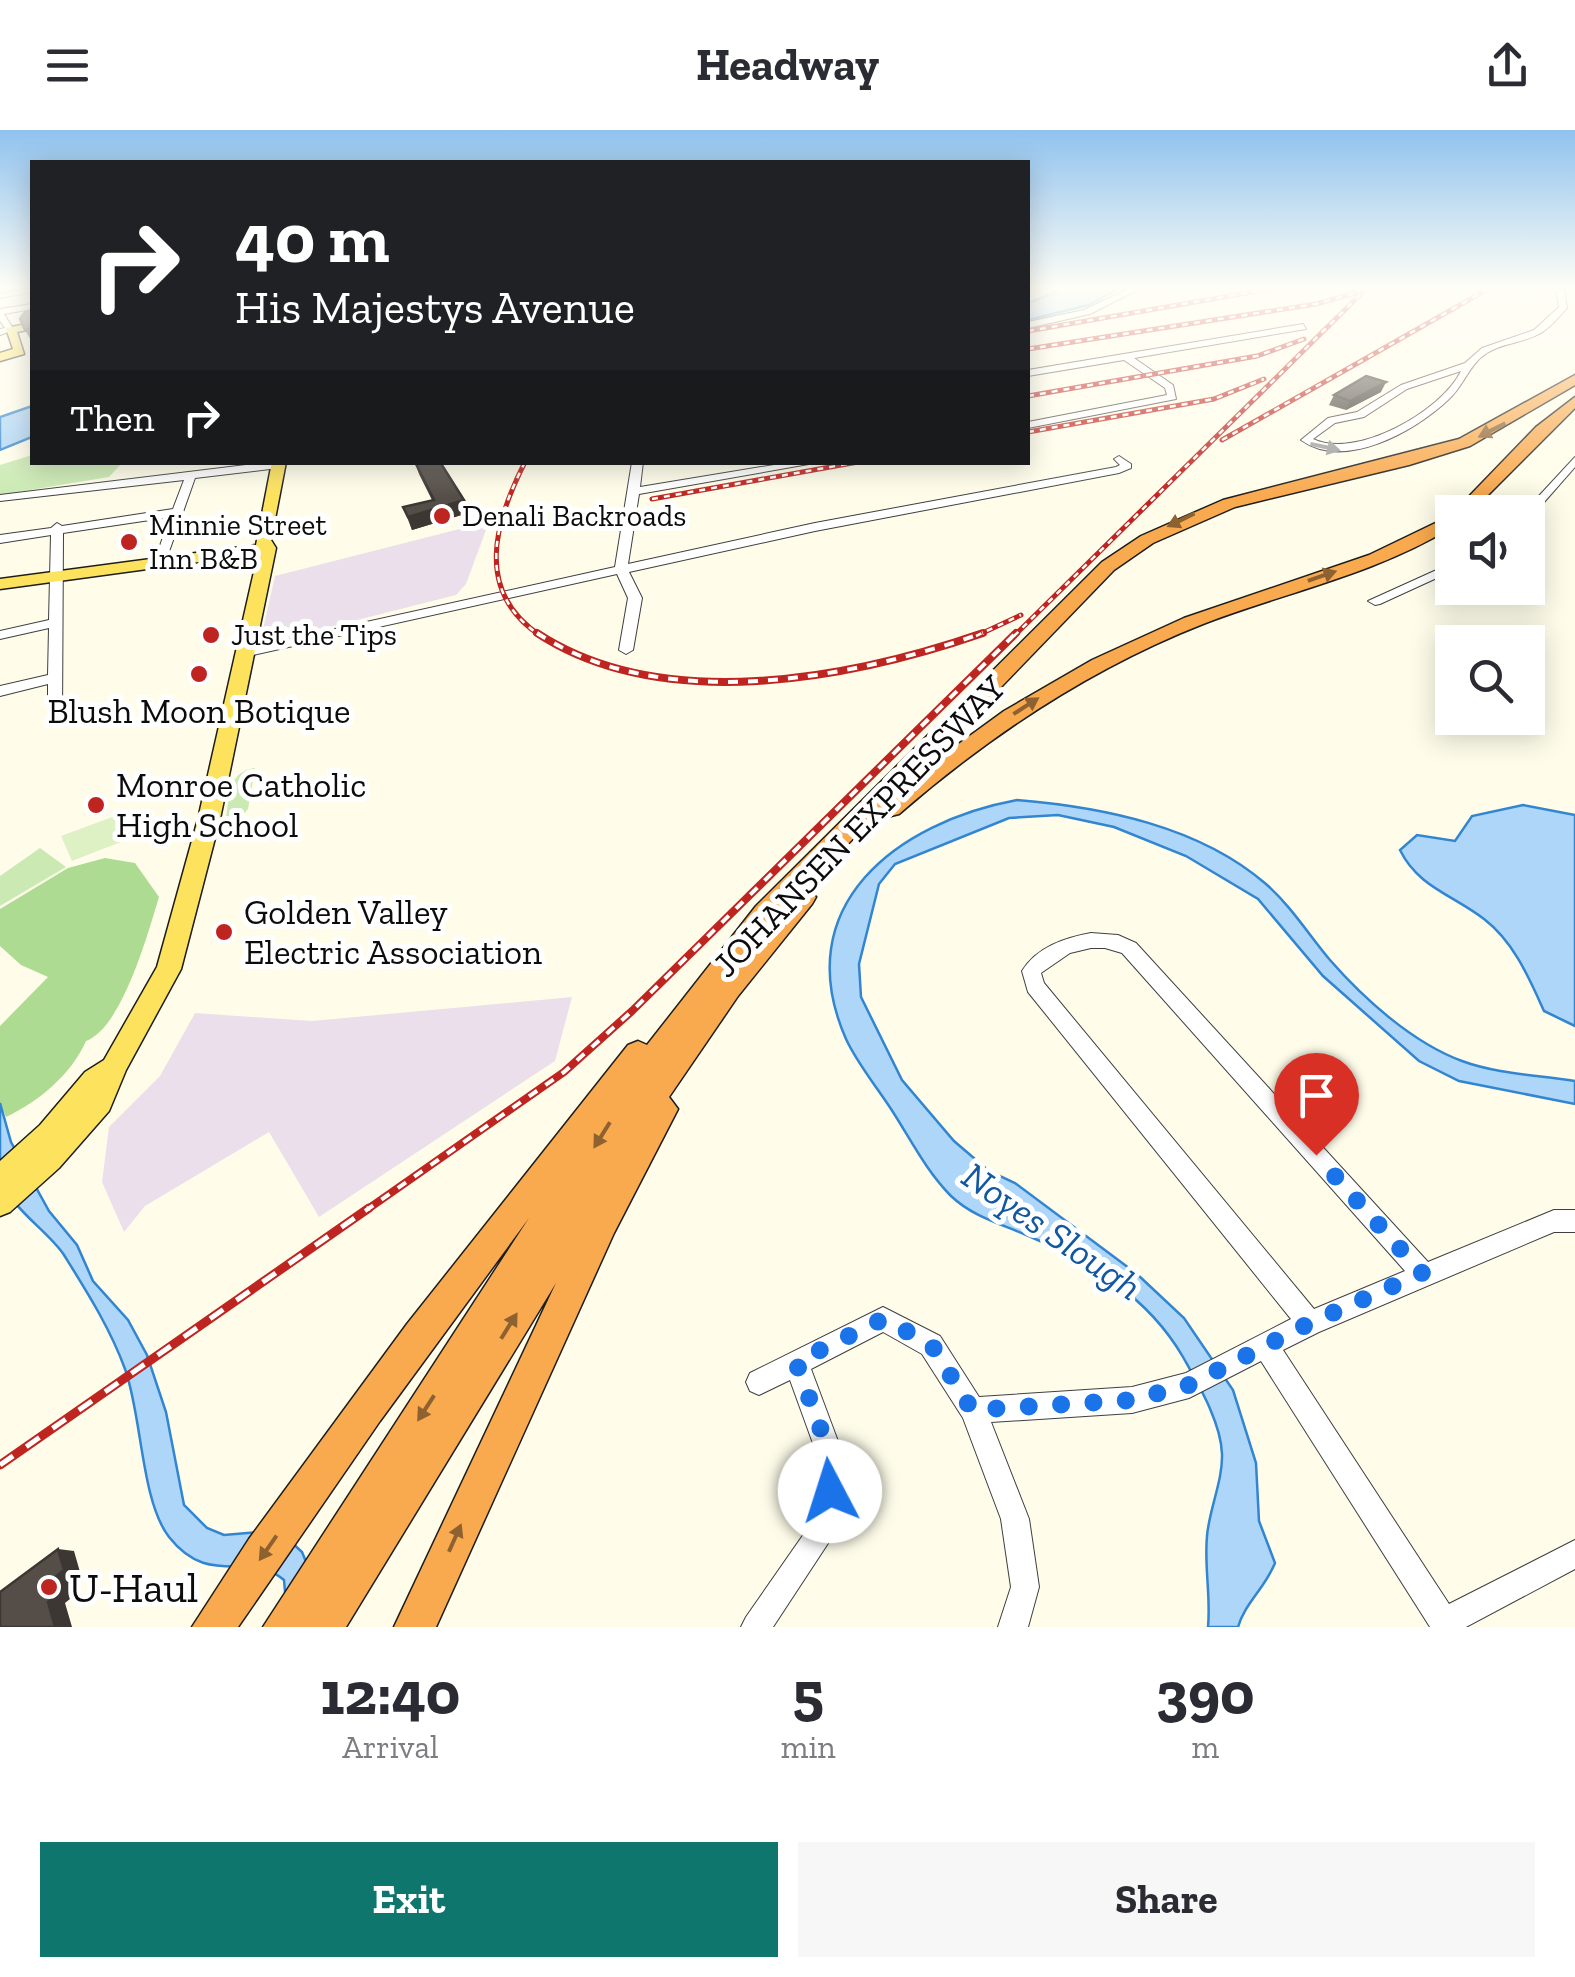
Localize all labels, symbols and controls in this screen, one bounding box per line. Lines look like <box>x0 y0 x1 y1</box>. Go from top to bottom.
icon: menu <box>40 38 95 93</box>
text: Headway <box>696 38 879 92</box>
icon: share <box>1480 38 1535 93</box>
text: 40 m <box>235 196 390 280</box>
icon: right <box>70 200 200 330</box>
text: His Majestys Avenue <box>235 281 635 335</box>
icon: right <box>174 390 229 445</box>
text: Then <box>70 395 154 441</box>
one-way arrow <box>1477 421 1506 438</box>
one-way arrow <box>1310 440 1341 455</box>
map controls <box>1435 495 1545 735</box>
button: sound <box>1435 495 1545 605</box>
place label: Denali Backroads <box>462 498 686 534</box>
marker: Denali Backroads <box>431 505 453 527</box>
place label: Minnie Street Inn B&B <box>149 507 327 577</box>
one-way arrow <box>1166 511 1195 528</box>
marker: Minnie Street Inn B&B <box>118 531 140 553</box>
one-way arrow <box>1308 568 1338 583</box>
place label: Just the Tips <box>231 617 397 653</box>
marker: Just the Tips <box>200 624 222 646</box>
button: search <box>1435 625 1545 735</box>
marker: Blush Moon Botique <box>188 663 210 685</box>
street label: JOHANSEN EXPRESSWAY <box>704 666 1014 985</box>
place label: Blush Moon Botique <box>47 690 351 732</box>
one-way arrow <box>1012 697 1039 715</box>
place label: Monroe Catholic High School <box>116 764 366 846</box>
marker: Monroe Catholic High School <box>85 794 107 816</box>
place label: Golden Valley Electric Association <box>244 891 542 973</box>
marker: Golden Valley Electric Association <box>213 921 235 943</box>
pin <box>1274 1053 1359 1156</box>
icon: arrive <box>1289 1068 1344 1123</box>
one-way arrow <box>594 1121 612 1149</box>
water label: Noyes Slough <box>953 1152 1151 1310</box>
one-way arrow <box>500 1312 517 1340</box>
one-way arrow <box>418 1394 436 1422</box>
position arrow <box>778 1439 882 1543</box>
one-way arrow <box>447 1523 463 1553</box>
one-way arrow <box>259 1535 278 1561</box>
place label: U-Haul <box>69 1562 198 1613</box>
marker: U-Haul <box>38 1576 60 1598</box>
text: 12:40 <box>320 1657 460 1729</box>
text: 5 <box>793 1657 824 1729</box>
text: 390 <box>1156 1657 1255 1729</box>
text: Arrival <box>342 1728 439 1766</box>
text: min <box>781 1728 836 1766</box>
text: m <box>1192 1728 1219 1766</box>
button: Exit <box>40 1842 778 1957</box>
button: Share <box>798 1842 1535 1957</box>

